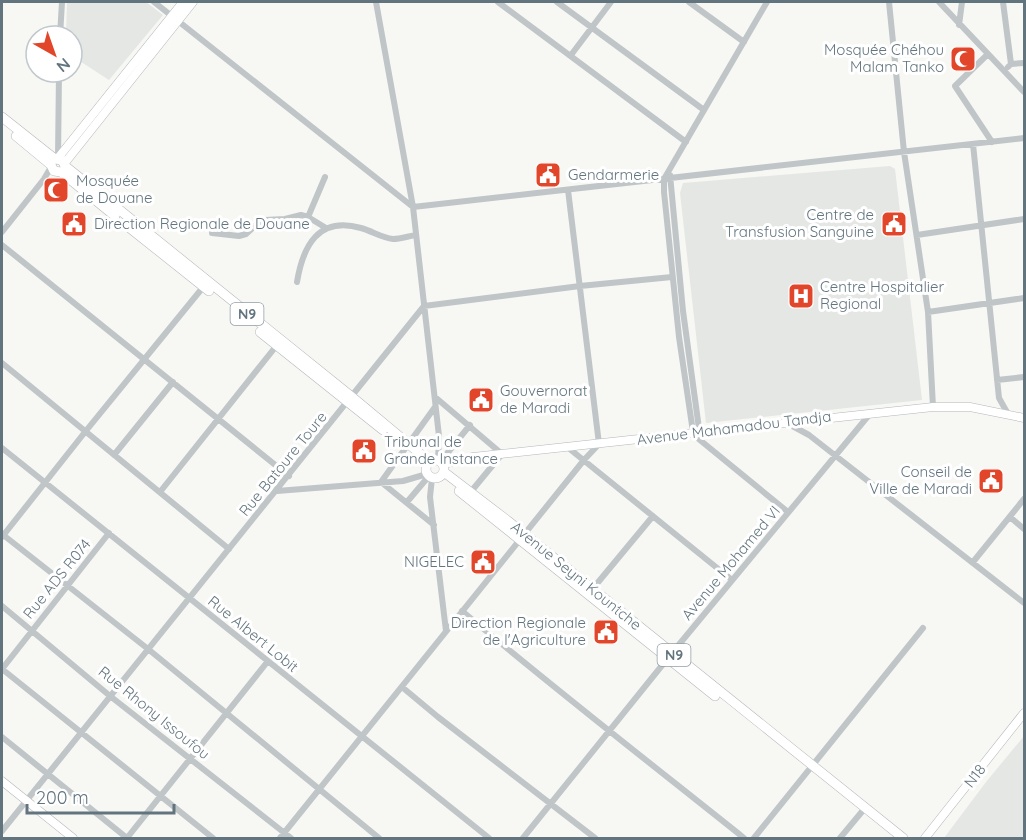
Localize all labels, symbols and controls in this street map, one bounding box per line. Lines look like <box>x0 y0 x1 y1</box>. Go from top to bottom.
north arrow <box>24 24 84 84</box>
place label: Mosquée Chéhou Malam Tanko <box>824 40 944 76</box>
mosque icon: Mosquée Chéhou Malam Tanko <box>948 44 978 74</box>
text: N <box>53 54 75 77</box>
public building icon: Gendarmerie <box>533 160 563 190</box>
place label: Gendarmerie <box>568 165 659 184</box>
place label: Mosquée de Douane <box>76 171 152 207</box>
mosque icon: Mosquée de Douane <box>41 175 71 205</box>
place label: Centre de Transfusion Sanguine <box>725 205 874 241</box>
public building icon: Direction Regionale de Douane <box>59 209 89 239</box>
public building icon: Centre de Transfusion Sanguine <box>879 209 909 239</box>
place label: Direction Regionale de Douane <box>94 214 310 233</box>
place label: Centre Hospitalier Regional <box>820 277 945 313</box>
hospital icon: Centre Hospitalier Regional <box>786 281 816 311</box>
road number: N9 <box>230 303 264 325</box>
place label: Gouvernorat de Maradi <box>500 381 588 417</box>
public building icon: Gouvernorat de Maradi <box>466 385 496 415</box>
street label: Avenue Mahamadou Tandja <box>636 406 832 449</box>
street label: Rue Batoure Toure <box>235 407 331 520</box>
place label: Tribunal de Grande Instance <box>384 432 498 468</box>
public building icon: Tribunal de Grande Instance <box>349 436 379 466</box>
place label: Conseil de Ville de Maradi <box>869 462 972 498</box>
public building icon: Conseil de Ville de Maradi <box>976 466 1006 496</box>
street label: Avenue Mohamed VI <box>677 502 784 624</box>
street label: Avenue Seyni Kountche <box>507 517 645 634</box>
street label: Rue ADS R074 <box>19 535 95 622</box>
public building icon: NIGELEC <box>468 547 498 577</box>
place label: NIGELEC <box>404 552 464 571</box>
street label: Rue Albert Lobit <box>204 591 302 676</box>
place label: Direction Regionale de l'Agriculture <box>451 613 586 649</box>
public building icon: Direction Regionale de l'Agriculture <box>591 617 621 647</box>
road number: N9 <box>658 644 690 666</box>
street label: Rue Rhony Issoufou <box>95 662 214 763</box>
street label: N18 <box>960 760 990 791</box>
scale bar <box>27 777 174 815</box>
text: 200 m <box>36 786 89 809</box>

